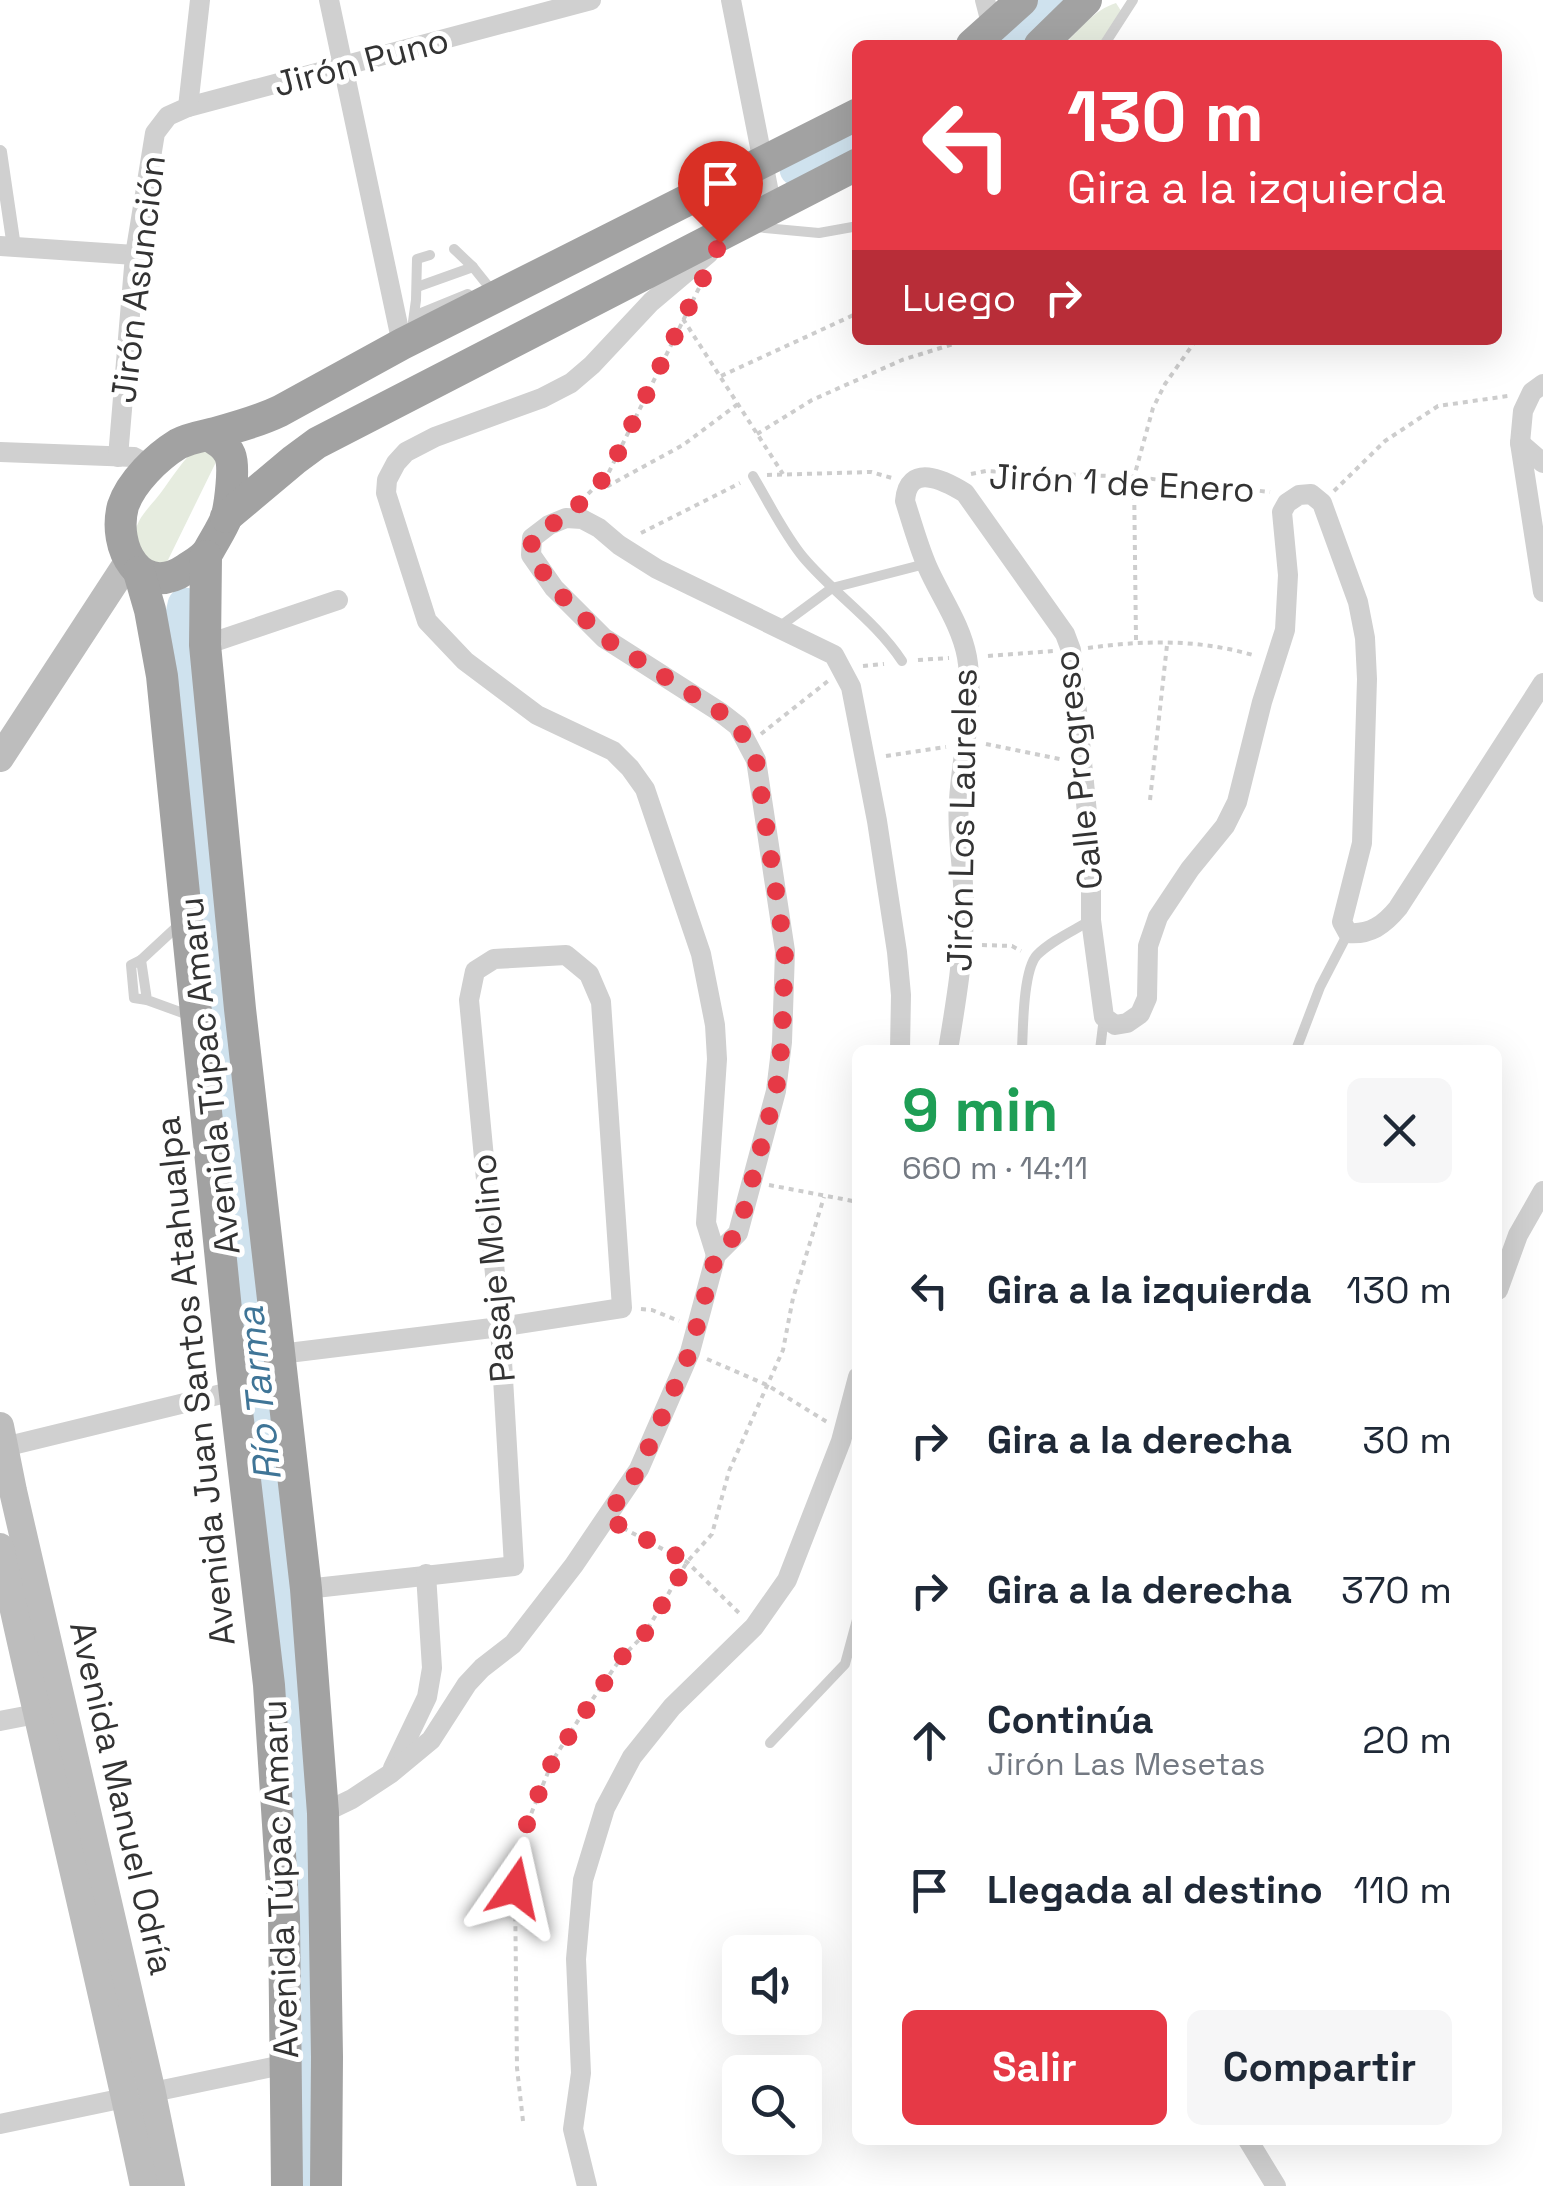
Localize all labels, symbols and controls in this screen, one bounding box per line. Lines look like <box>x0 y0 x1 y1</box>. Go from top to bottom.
street label: Jirón Puno <box>269 18 453 106</box>
text: 130 m <box>1067 72 1264 161</box>
icon: left <box>902 80 1032 210</box>
pin <box>678 141 763 244</box>
street label: Jirón Asunción <box>101 152 175 406</box>
icon: arrive <box>693 156 748 211</box>
text: Gira a la izquierda <box>1067 159 1446 216</box>
icon: right <box>1036 270 1091 325</box>
text: Luego <box>902 274 1016 322</box>
street label: Jirón 1 de Enero <box>988 454 1256 512</box>
street label: Calle Progreso <box>1044 648 1112 892</box>
street label: Jirón Los Laureles <box>937 668 987 972</box>
street label: Avenida Túpac Amaru <box>168 895 250 1257</box>
text: 9 min <box>902 1072 1058 1149</box>
button: close <box>1347 1078 1452 1183</box>
street label: Avenida Juan Santos Atahualpa <box>145 1114 245 1648</box>
text: 660 m · 14:11 <box>902 1148 1088 1188</box>
street label: Pasaje Molino <box>461 1152 525 1384</box>
icon: left <box>902 1263 957 1318</box>
text: Gira a la izquierda <box>987 1266 1312 1314</box>
text: 130 m <box>1346 1266 1452 1314</box>
water label: Río Tarma <box>226 1304 292 1484</box>
icon: right <box>902 1413 957 1468</box>
text: Gira a la derecha <box>987 1416 1292 1464</box>
text: 30 m <box>1362 1416 1452 1464</box>
icon: right <box>902 1563 957 1618</box>
text: Gira a la derecha <box>987 1566 1292 1614</box>
text: 370 m <box>1341 1566 1452 1614</box>
street label: Avenida Manuel Odría <box>60 1617 184 1979</box>
text: Continúa <box>987 1696 1154 1744</box>
street label: Avenida Túpac Amaru <box>252 1699 308 2059</box>
icon: ahead <box>902 1713 957 1768</box>
text: 20 m <box>1362 1716 1452 1764</box>
text: Jirón Las Mesetas <box>987 1744 1265 1784</box>
position arrow <box>463 1836 567 1940</box>
icon: arrive <box>902 1863 957 1918</box>
text: Llegada al destino <box>987 1866 1323 1914</box>
text: 110 m <box>1353 1866 1452 1914</box>
map controls <box>722 1935 822 2155</box>
button: sound <box>722 1935 822 2035</box>
button: Salir <box>902 2010 1167 2125</box>
button: Compartir <box>1187 2010 1452 2125</box>
button: search <box>722 2055 822 2155</box>

